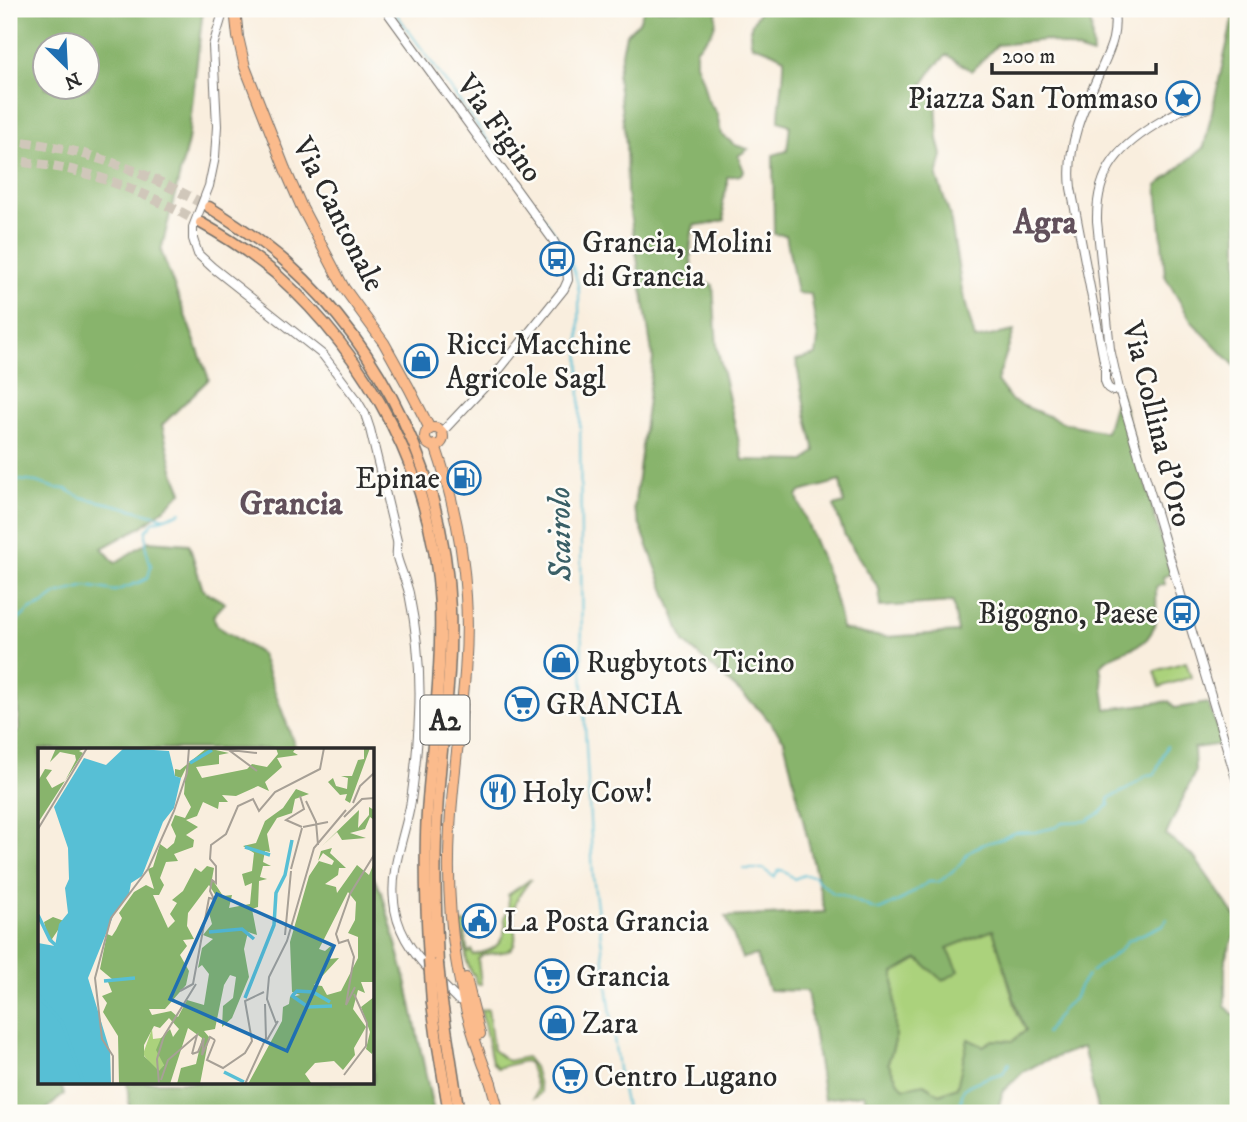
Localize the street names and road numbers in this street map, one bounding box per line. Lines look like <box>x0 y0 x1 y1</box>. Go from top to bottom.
street label: Via Figino <box>447 67 550 190</box>
street label: Via Cantonale <box>283 131 392 298</box>
street label: Via Collina d'Oro <box>1113 317 1200 531</box>
road number: A2 <box>420 696 470 744</box>

